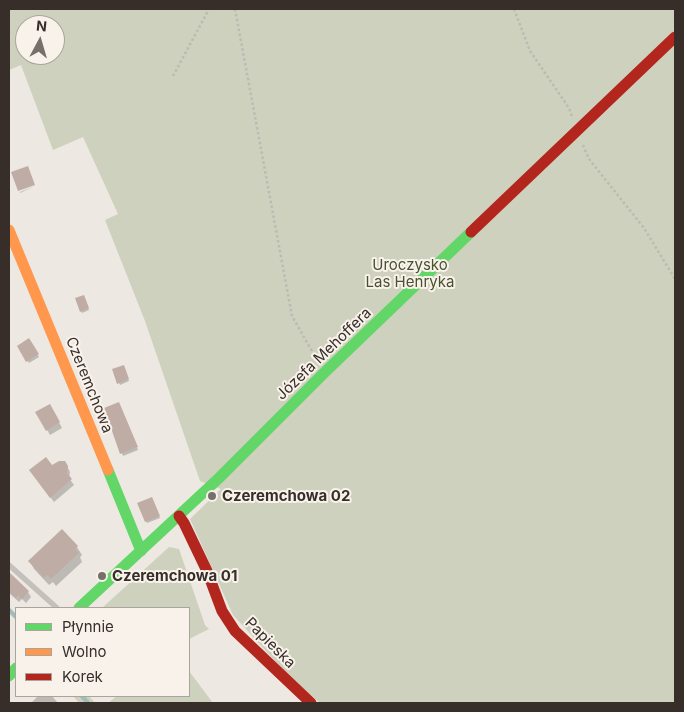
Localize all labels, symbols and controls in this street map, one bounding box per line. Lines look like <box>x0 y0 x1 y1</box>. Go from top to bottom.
north arrow <box>15 15 65 65</box>
text: N <box>35 17 48 35</box>
park label: Uroczysko Las Henryka <box>366 256 454 291</box>
street label: Józefa Mehoffera <box>273 304 375 404</box>
street label: Czeremchowa <box>62 334 116 436</box>
place label: Czeremchowa 02 <box>222 487 350 505</box>
marker: Czeremchowa 02 <box>206 490 218 502</box>
place label: Czeremchowa 01 <box>112 567 237 585</box>
marker: Czeremchowa 01 <box>96 570 108 582</box>
legend <box>15 607 190 697</box>
street label: Papieska <box>241 614 299 672</box>
text: Płynnie <box>62 617 114 636</box>
text: Wolno <box>62 642 107 661</box>
text: Korek <box>62 667 103 686</box>

